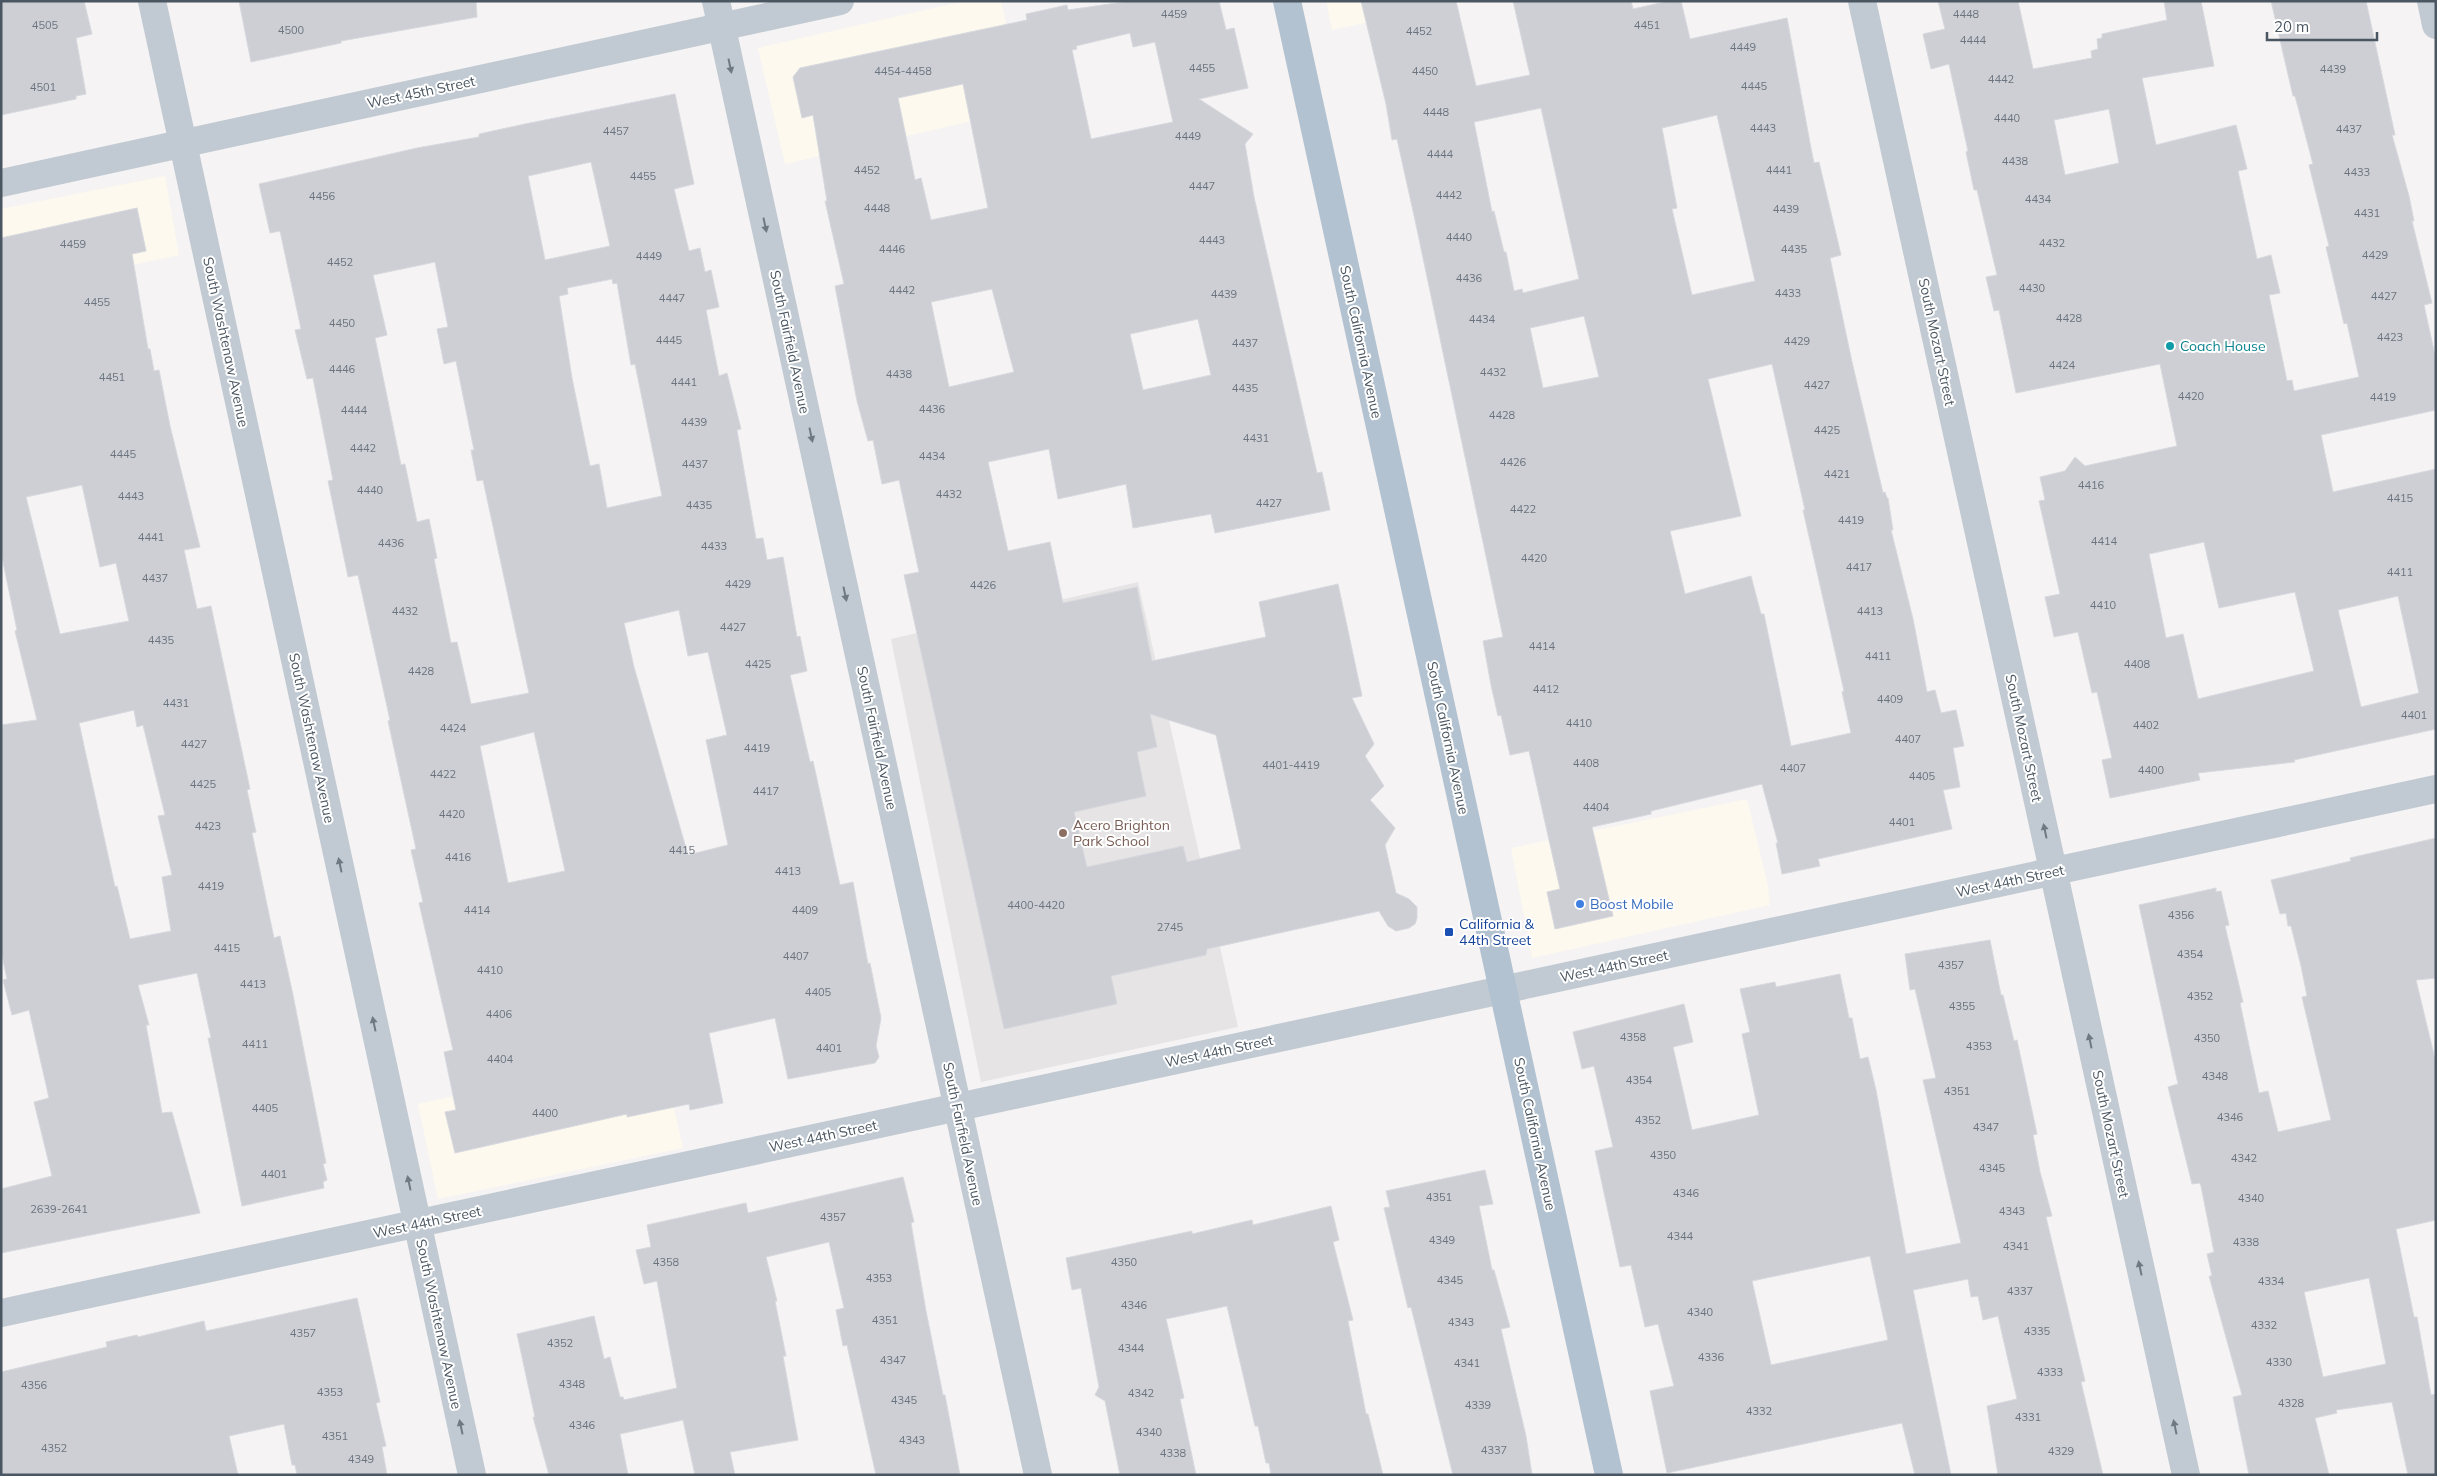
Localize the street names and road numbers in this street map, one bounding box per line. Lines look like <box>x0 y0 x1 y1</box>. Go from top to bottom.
street label: West 45th Street <box>365 72 477 112</box>
street label: South Washtenaw Avenue <box>199 255 253 429</box>
street label: South California Avenue <box>1336 264 1386 420</box>
street label: South Fairfield Avenue <box>766 269 814 415</box>
street label: South Mozart Street <box>1915 277 1959 407</box>
street label: South Washtenaw Avenue <box>285 651 339 825</box>
street label: South California Avenue <box>1423 660 1473 816</box>
street label: South Fairfield Avenue <box>853 665 901 811</box>
street label: South Mozart Street <box>2002 673 2046 803</box>
street label: West 44th Street <box>1954 861 2066 901</box>
street label: West 44th Street <box>1558 946 1670 986</box>
street label: West 44th Street <box>1163 1031 1275 1071</box>
street label: South California Avenue <box>1510 1056 1560 1212</box>
street label: South Fairfield Avenue <box>939 1061 987 1207</box>
street label: South Mozart Street <box>2089 1069 2133 1199</box>
street label: West 44th Street <box>767 1116 879 1156</box>
street label: West 44th Street <box>371 1202 483 1242</box>
street label: South Washtenaw Avenue <box>412 1237 466 1411</box>

